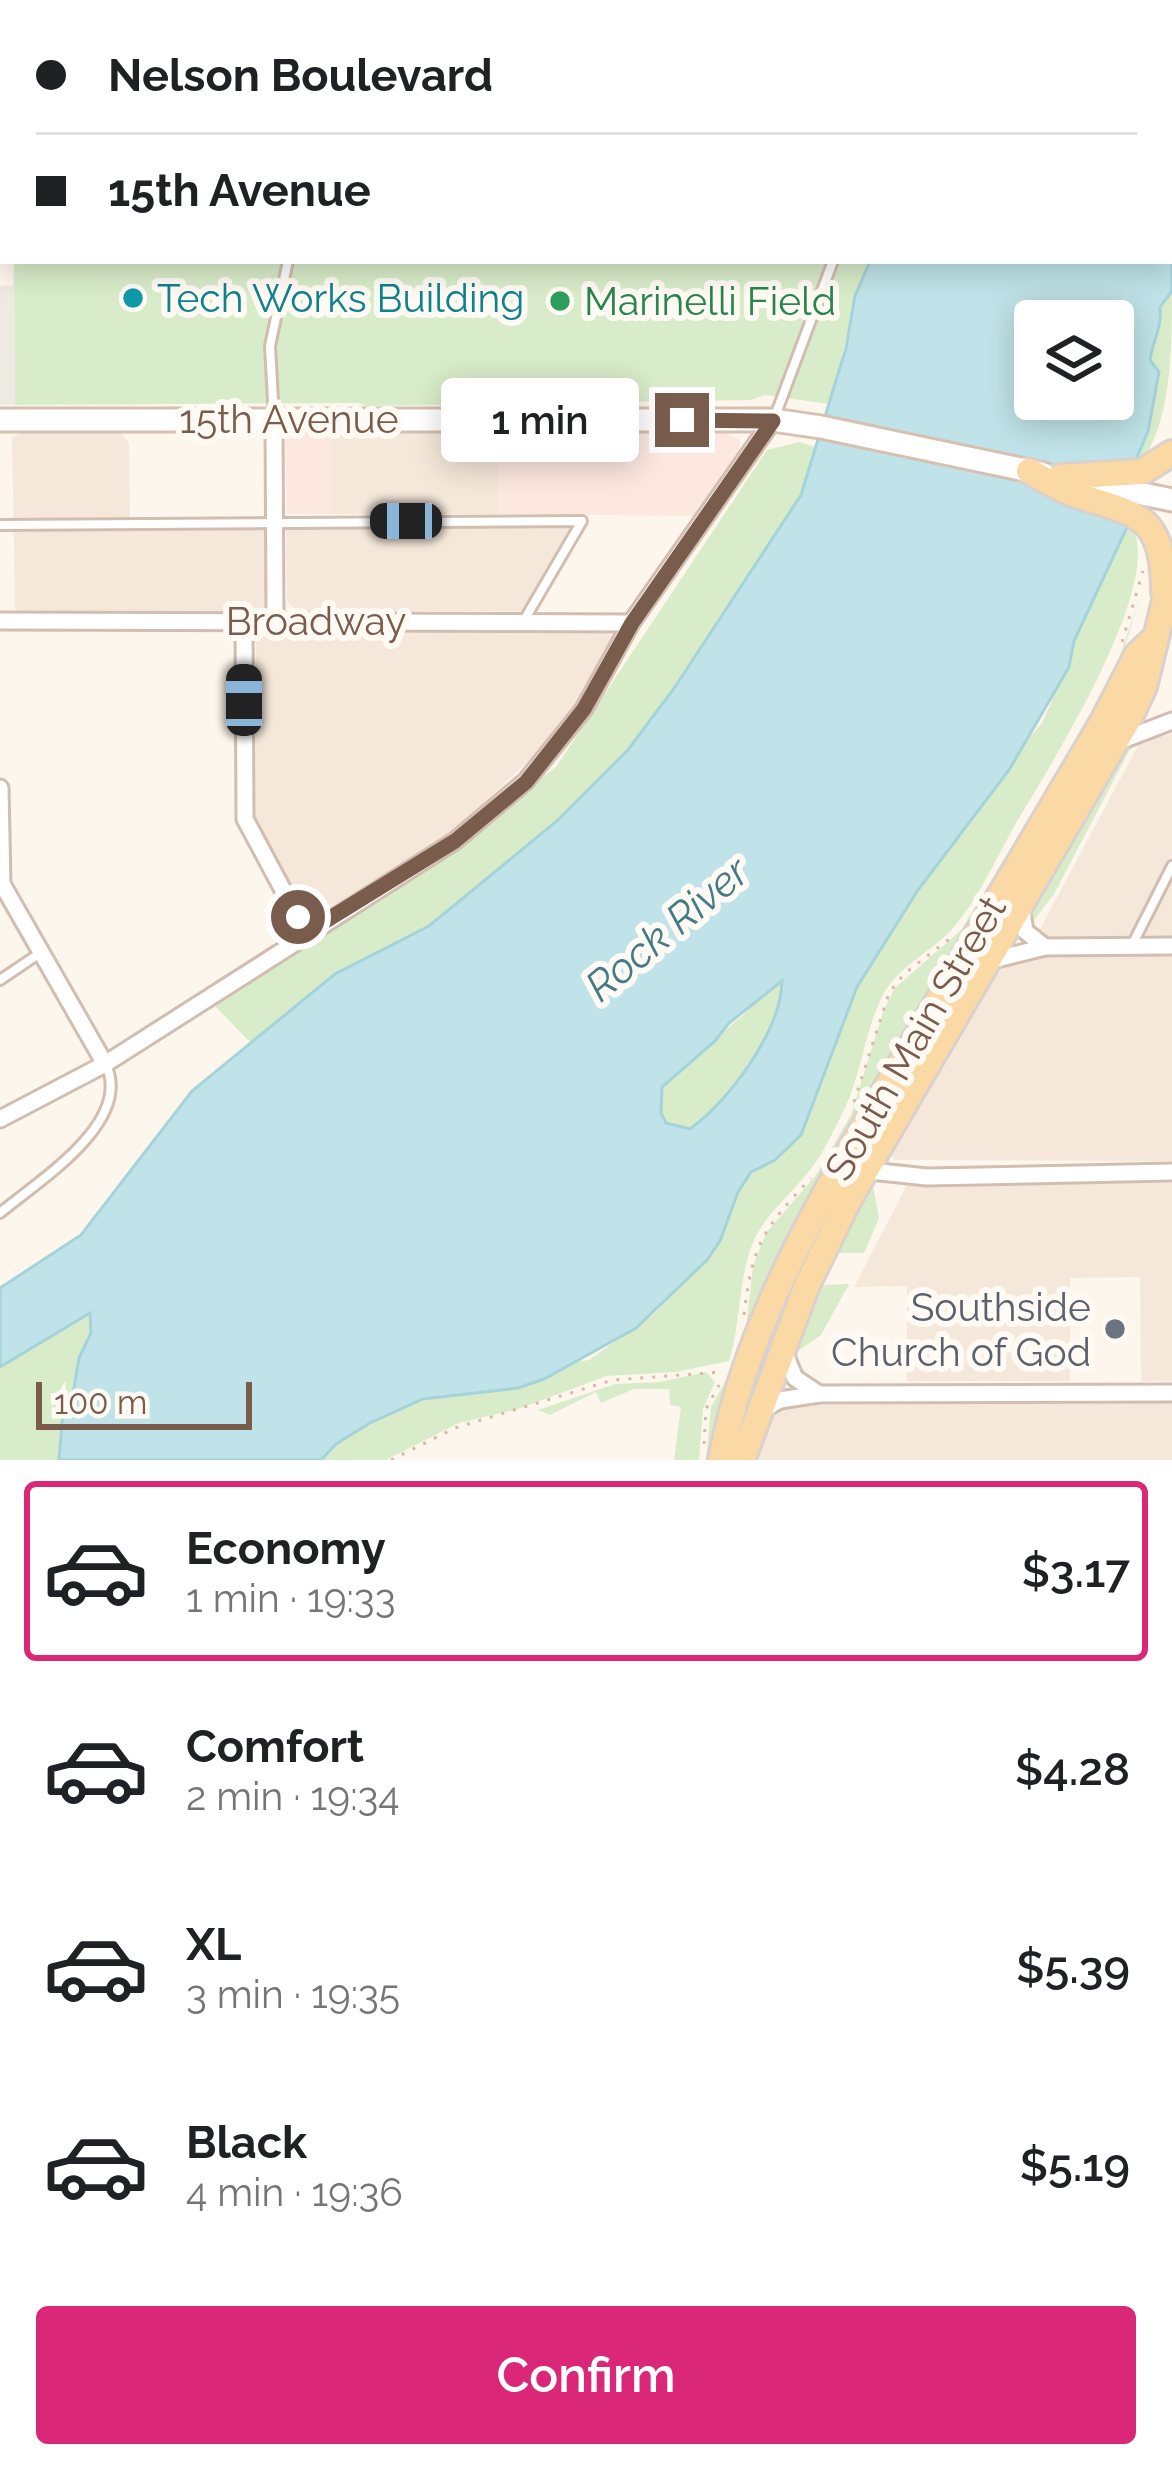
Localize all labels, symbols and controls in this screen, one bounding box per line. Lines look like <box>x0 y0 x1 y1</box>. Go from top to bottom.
text: Nelson Boulevard <box>108 49 493 102</box>
text: 15th Avenue <box>108 164 371 217</box>
place label: Tech Works Building <box>157 275 524 321</box>
place label: Marinelli Field <box>584 278 836 324</box>
marker: Tech Works Building <box>120 285 146 311</box>
marker: Marinelli Field <box>547 288 573 314</box>
map controls <box>1014 300 1134 420</box>
button: layers <box>1014 300 1134 420</box>
callout: 1 min <box>442 378 640 462</box>
route end <box>655 393 709 447</box>
street label: 15th Avenue <box>179 396 399 442</box>
text: 1 min <box>492 397 588 443</box>
car <box>370 503 442 539</box>
street label: Broadway <box>226 598 406 644</box>
car <box>226 664 262 736</box>
water label: Rock River <box>576 846 759 1011</box>
street label: South Main Street <box>815 888 1015 1188</box>
route start <box>271 890 325 944</box>
place label: Southside Church of God <box>831 1284 1091 1375</box>
marker: Southside Church of God <box>1102 1316 1128 1342</box>
scale bar <box>36 1376 252 1429</box>
text: 100 m <box>54 1383 147 1422</box>
icon: car <box>42 1517 150 1625</box>
text: Economy <box>186 1522 386 1575</box>
text: $3.17 <box>1022 1545 1130 1598</box>
text: 1 min · 19:33 <box>186 1575 396 1621</box>
icon: car <box>42 1715 150 1823</box>
text: Comfort <box>186 1720 364 1773</box>
text: $4.28 <box>1015 1743 1130 1796</box>
text: 2 min · 19:34 <box>186 1773 400 1819</box>
icon: car <box>42 1913 150 2021</box>
text: XL <box>186 1918 241 1971</box>
text: $5.39 <box>1016 1941 1130 1994</box>
text: 3 min · 19:35 <box>186 1971 400 2017</box>
icon: car <box>42 2111 150 2219</box>
text: Black <box>186 2116 307 2169</box>
text: $5.19 <box>1020 2139 1130 2192</box>
text: 4 min · 19:36 <box>186 2169 403 2215</box>
button: Confirm <box>36 2306 1136 2444</box>

